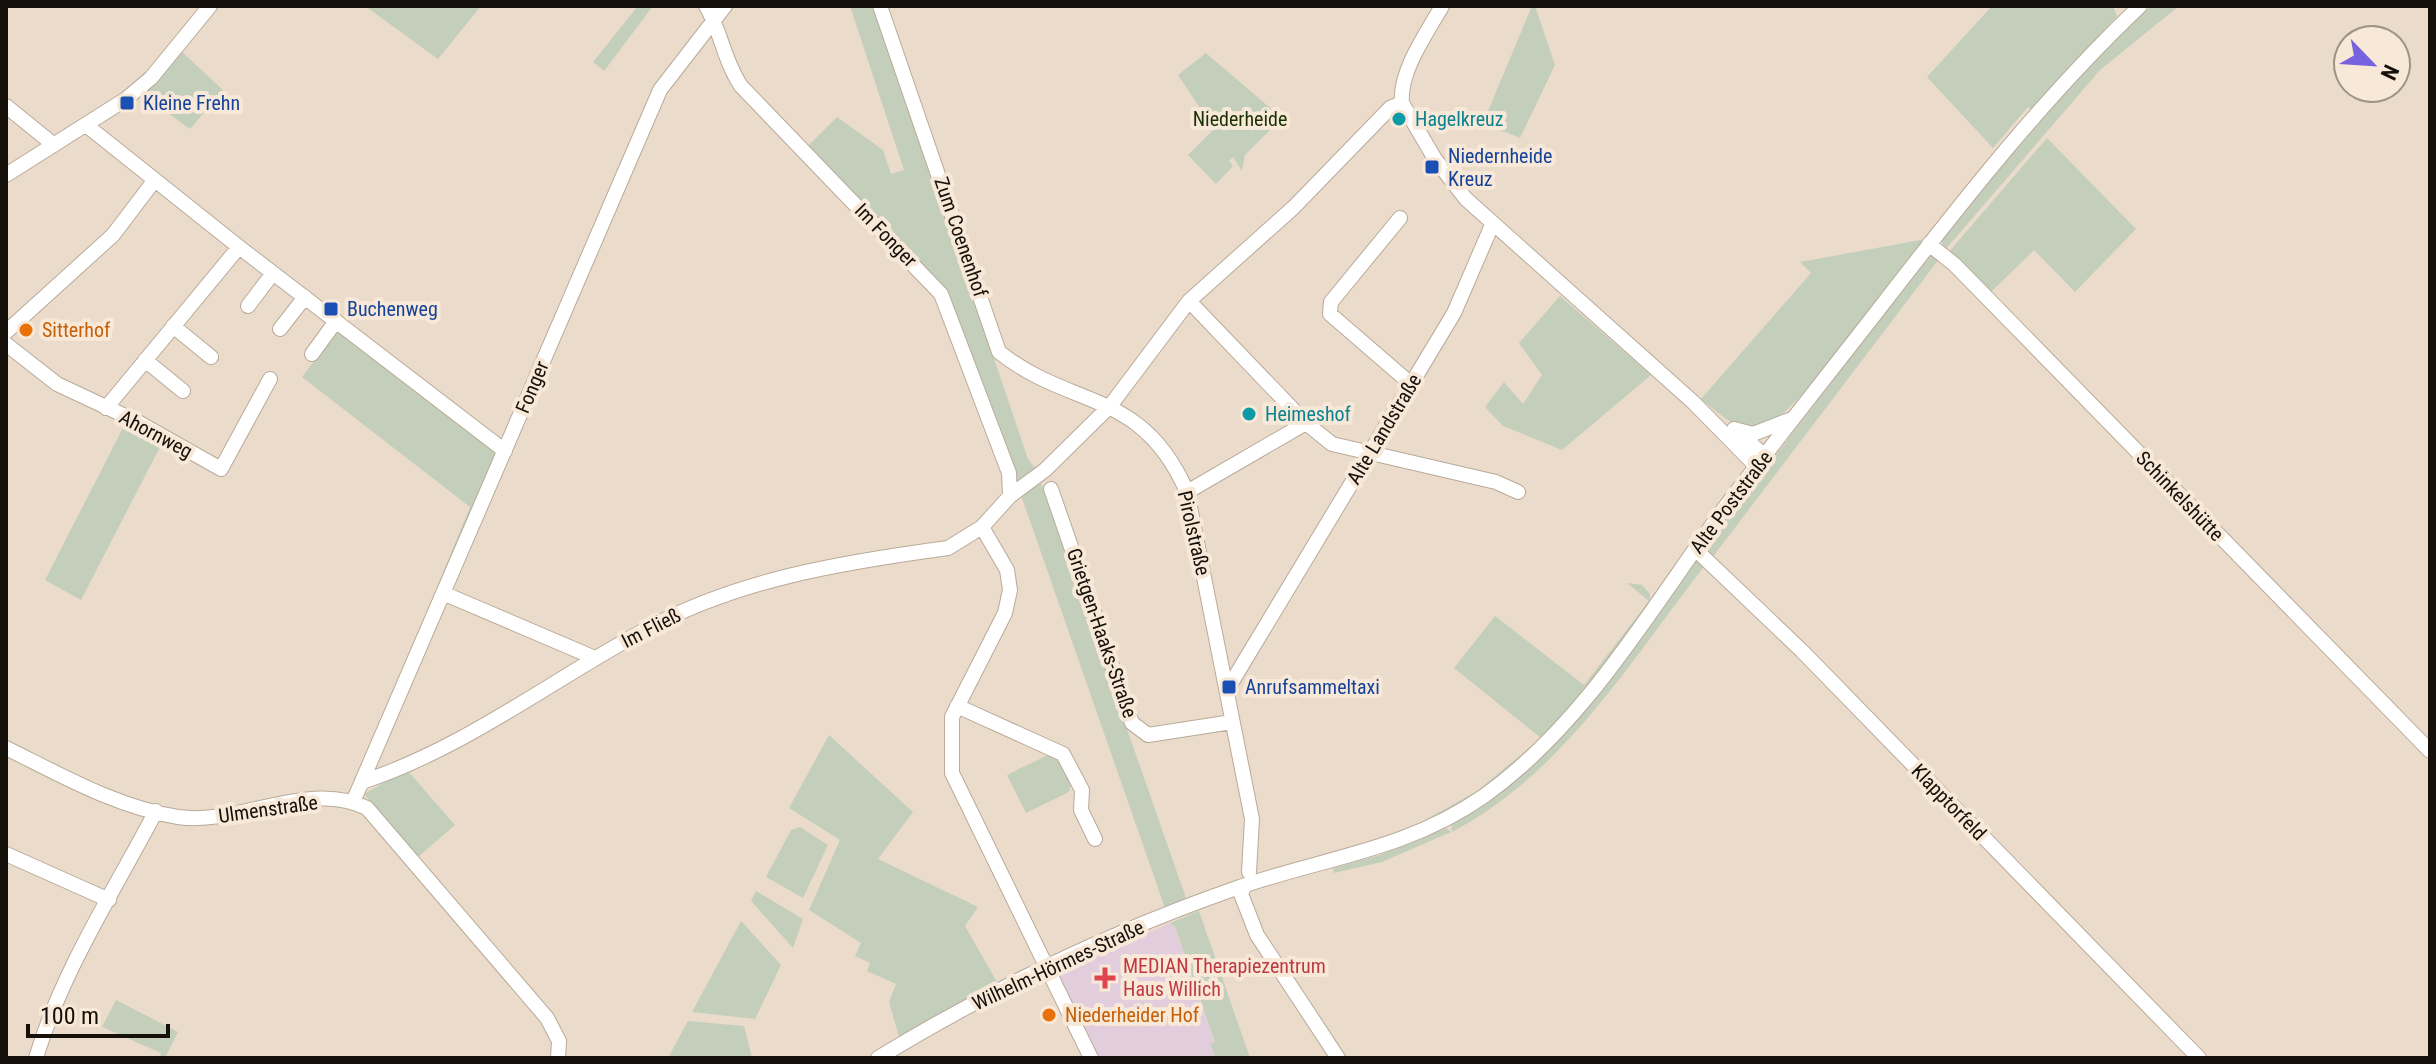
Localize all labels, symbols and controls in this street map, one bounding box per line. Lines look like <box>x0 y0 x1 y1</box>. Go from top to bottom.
north arrow <box>2332 24 2412 104</box>
text: N <box>2375 61 2404 84</box>
place label: Kleine Frehn <box>143 91 240 115</box>
marker: Kleine Frehn <box>118 94 136 112</box>
park label: Niederheide <box>1193 107 1287 131</box>
place label: Hagelkreuz <box>1415 107 1504 131</box>
marker: Hagelkreuz <box>1390 110 1408 128</box>
place label: Niedernheide Kreuz <box>1448 144 1552 191</box>
marker: Niedernheide Kreuz <box>1423 158 1441 176</box>
street label: Zum Coenenhof <box>929 174 993 301</box>
street label: Im Fonger <box>850 198 922 272</box>
place label: Buchenweg <box>347 297 438 321</box>
marker: Buchenweg <box>322 300 340 318</box>
place label: Sitterhof <box>42 318 111 342</box>
marker: Sitterhof <box>17 321 35 339</box>
street label: Fonger <box>510 357 554 417</box>
street label: Alte Landstraße <box>1342 369 1426 489</box>
place label: Heimeshof <box>1265 402 1352 426</box>
street label: Ahornweg <box>115 405 197 463</box>
marker: Heimeshof <box>1240 405 1258 423</box>
street label: Alte Poststraße <box>1685 446 1777 558</box>
street label: Schinkelshütte <box>2131 446 2229 546</box>
street label: Pirolstraße <box>1173 488 1215 578</box>
street label: Grietgen-Haaks-Straße <box>1062 545 1142 721</box>
street label: Im Fließ <box>617 603 685 653</box>
place label: Anrufsammeltaxi <box>1245 675 1380 699</box>
marker: Anrufsammeltaxi <box>1220 678 1238 696</box>
street label: Klapptorfeld <box>1907 759 1991 845</box>
street label: Ulmenstraße <box>217 790 319 828</box>
street label: Wilhelm-Hörmes-Straße <box>968 915 1148 1015</box>
place label: MEDIAN Therapiezentrum Haus Willich <box>1123 954 1326 1001</box>
marker: MEDIAN Therapiezentrum Haus Willich <box>1094 967 1116 989</box>
scale bar <box>28 988 168 1038</box>
text: 100 m <box>40 1002 99 1030</box>
place label: Niederheider Hof <box>1065 1003 1200 1027</box>
marker: Niederheider Hof <box>1040 1006 1058 1024</box>

